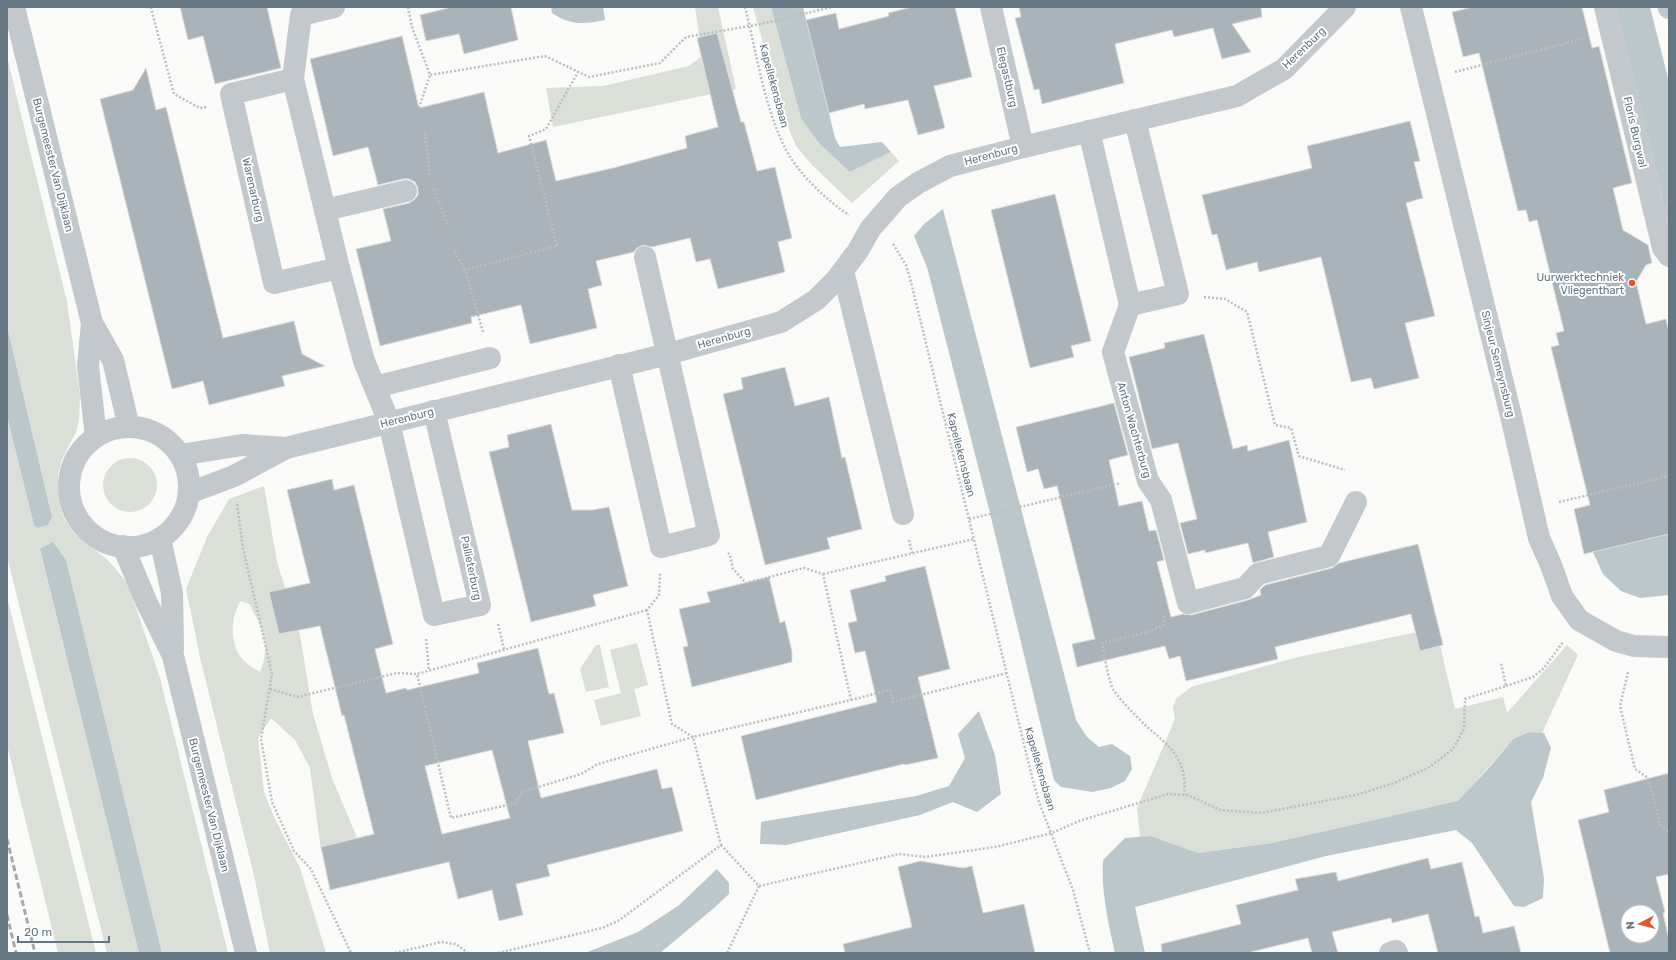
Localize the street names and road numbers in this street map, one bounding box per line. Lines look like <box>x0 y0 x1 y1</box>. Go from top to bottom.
street label: Herenburg <box>1280 24 1328 72</box>
street label: Kapellekensbaan <box>757 43 791 129</box>
street label: Elegastburg <box>994 45 1020 109</box>
street label: Floris Burgwal <box>1621 95 1649 169</box>
street label: Burgemeester Van Dijklaan <box>30 97 76 233</box>
street label: Herenburg <box>963 142 1019 168</box>
street label: Warenarburg <box>239 157 267 223</box>
street label: Sinjeur Semeynsburg <box>1478 309 1518 419</box>
street label: Herenburg <box>696 324 752 352</box>
street label: Anton Wachterburg <box>1114 380 1154 480</box>
street label: Herenburg <box>379 405 435 431</box>
street label: Kapellekensbaan <box>944 412 978 498</box>
street label: Pallieterburg <box>458 535 484 601</box>
street label: Kapellekensbaan <box>1022 726 1058 812</box>
street label: Burgemeester Van Dijklaan <box>186 737 232 873</box>

